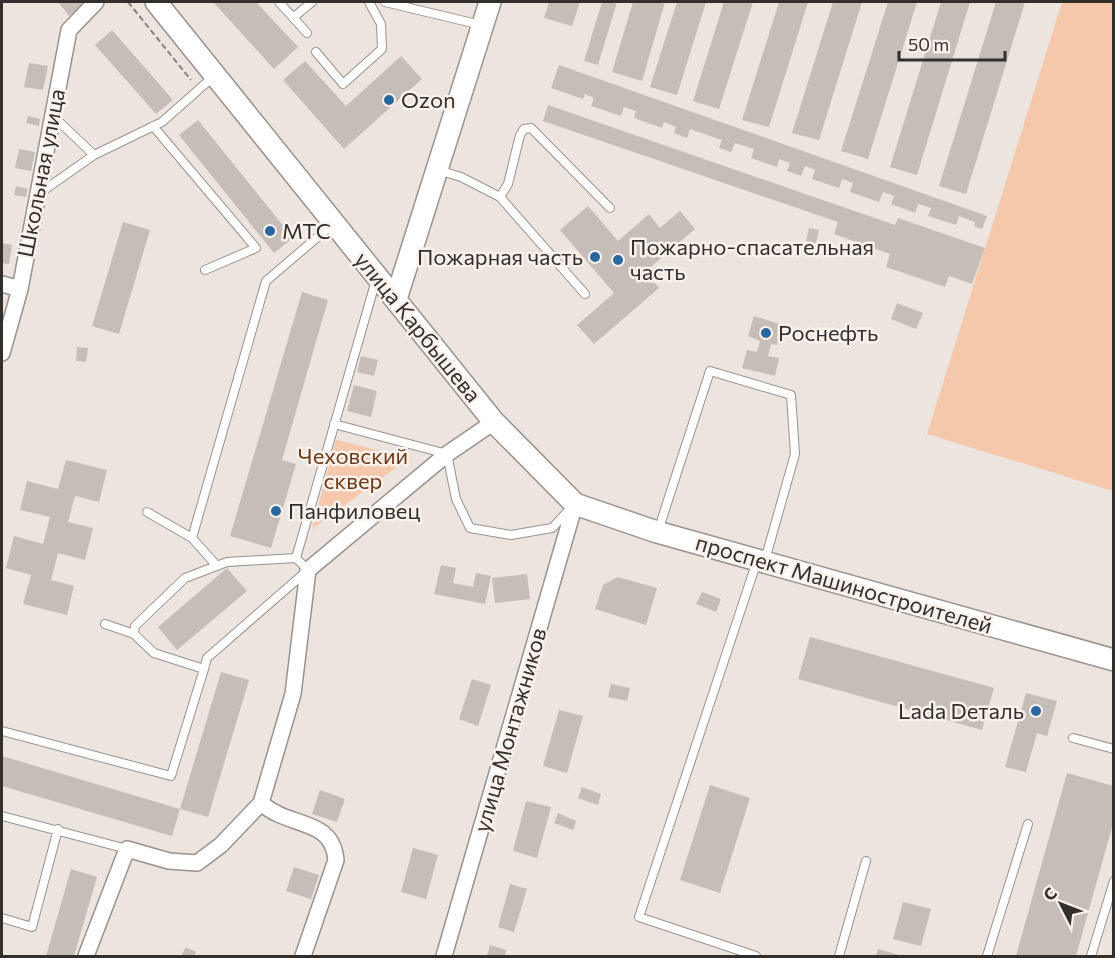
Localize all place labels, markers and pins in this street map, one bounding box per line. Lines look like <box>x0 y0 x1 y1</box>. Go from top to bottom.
place label: Ozon <box>401 86 456 113</box>
marker: Ozon <box>382 93 396 107</box>
place label: МТС <box>282 217 331 244</box>
marker: МТС <box>263 224 277 238</box>
place label: Пожарно-спасательная часть <box>630 233 874 285</box>
place label: Пожарная часть <box>417 243 583 270</box>
marker: Пожарная часть <box>588 250 602 264</box>
marker: Пожарно-спасательная часть <box>611 253 625 267</box>
place label: Роснефть <box>778 319 878 346</box>
marker: Роснефть <box>759 326 773 340</box>
place label: Панфиловец <box>288 497 420 524</box>
marker: Панфиловец <box>269 504 283 518</box>
place label: Lada Dеталь <box>898 697 1024 724</box>
marker: Lada Dеталь <box>1029 704 1043 718</box>

